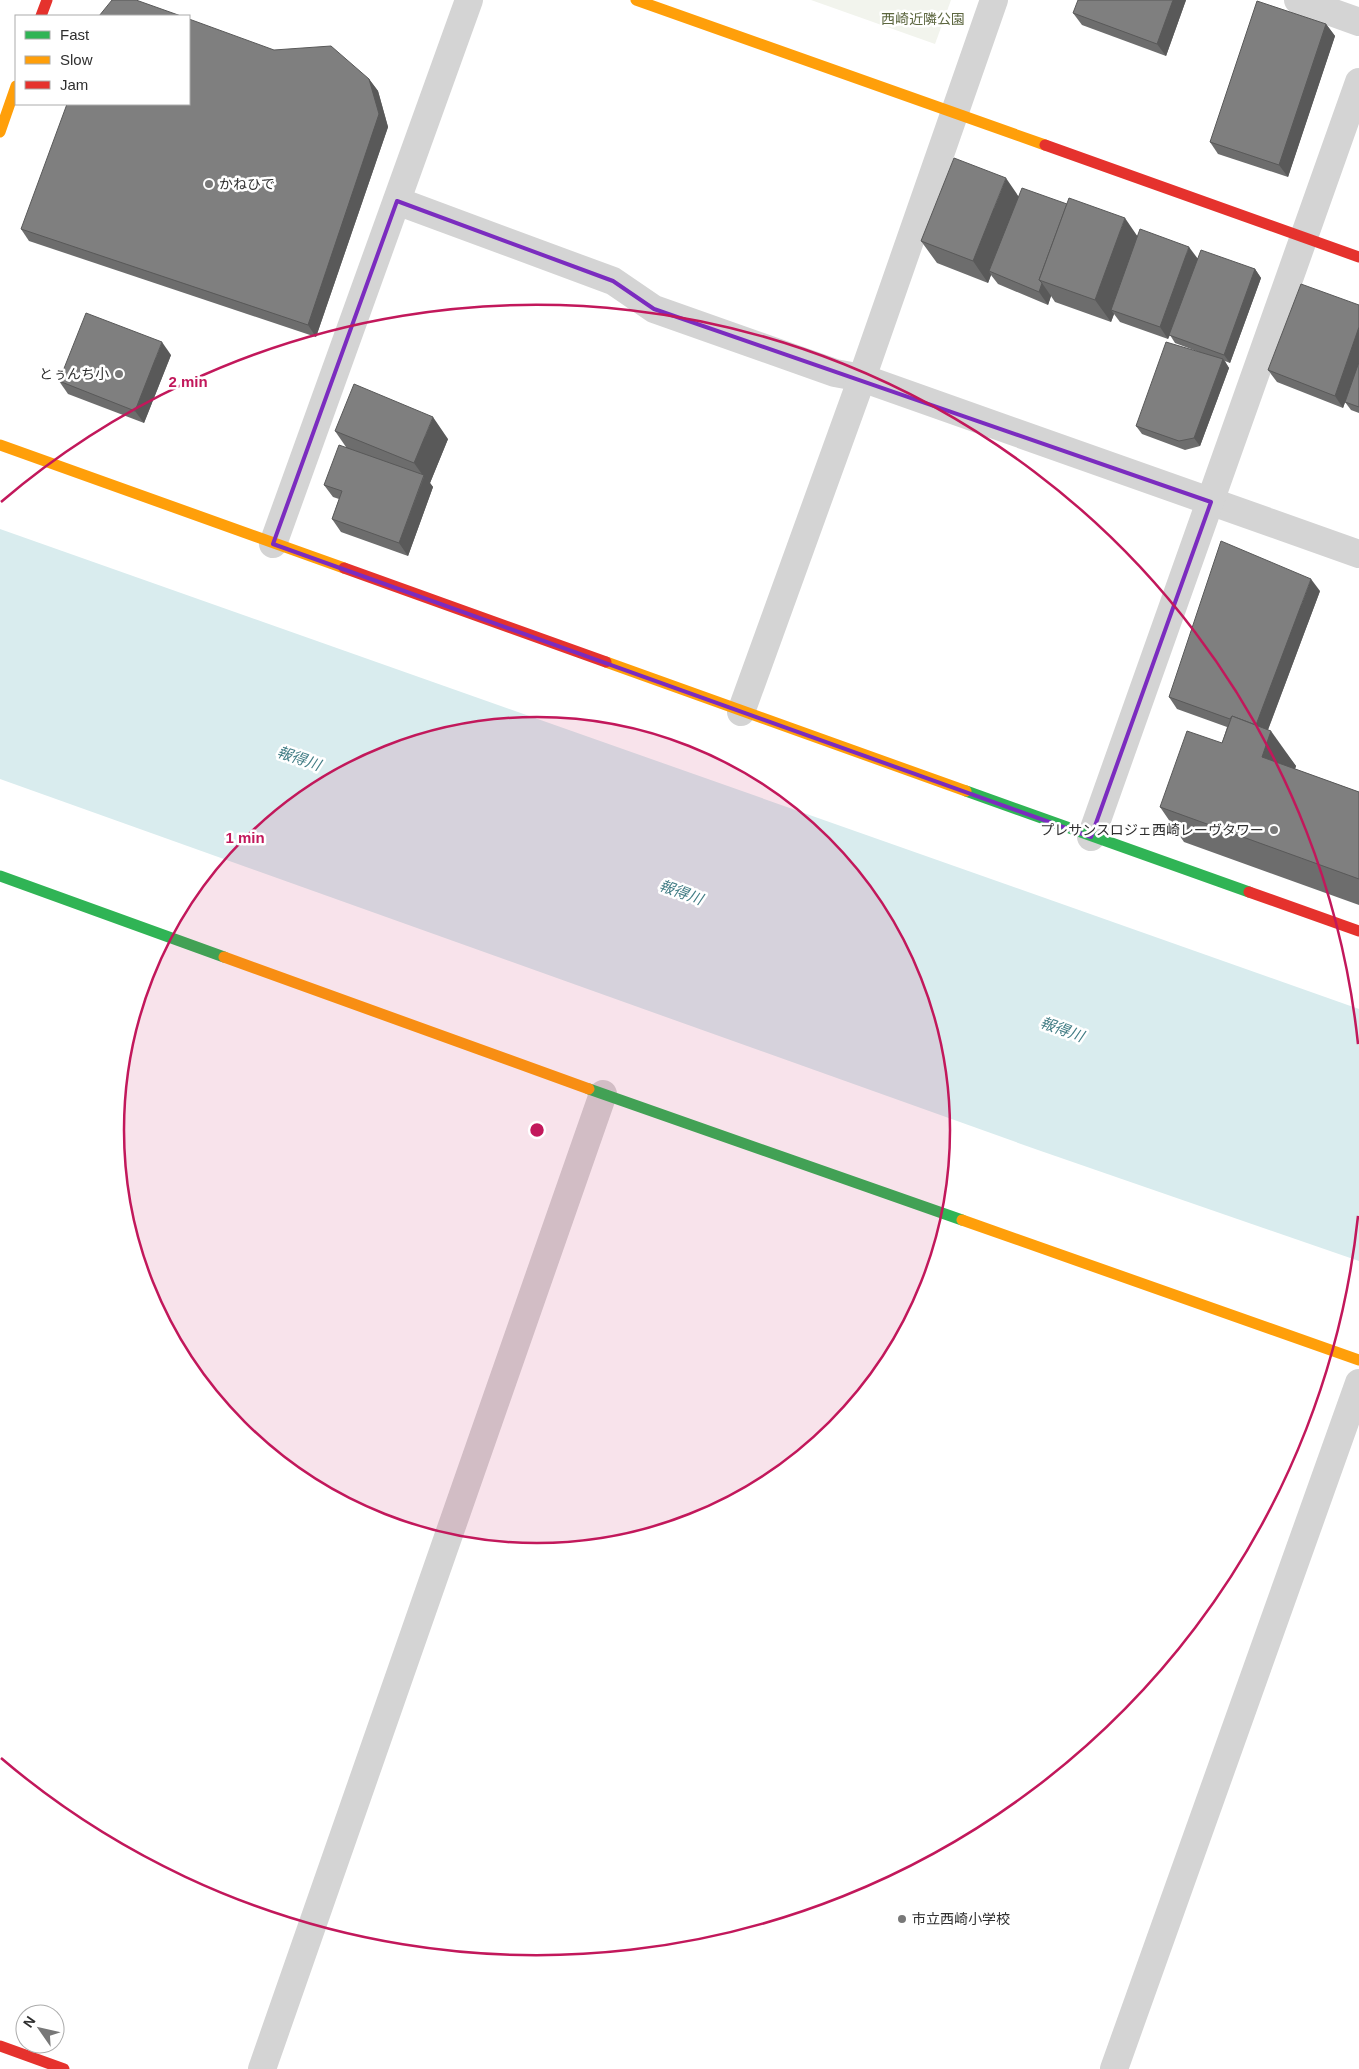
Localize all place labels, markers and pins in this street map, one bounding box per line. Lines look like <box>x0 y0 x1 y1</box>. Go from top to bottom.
place label: かねひで <box>219 176 275 192</box>
marker: かねひで <box>203 178 215 190</box>
place label: とぅんち小 <box>39 366 109 382</box>
marker: とぅんち小 <box>113 368 125 380</box>
place label: プレサンスロジェ西崎レーヴタワー <box>1040 822 1264 838</box>
marker: プレサンスロジェ西崎レーヴタワー <box>1268 824 1280 836</box>
centre of rings <box>528 1121 546 1139</box>
place label: 市立西崎小学校 <box>912 1911 1010 1927</box>
marker: 市立西崎小学校 <box>896 1913 908 1925</box>

